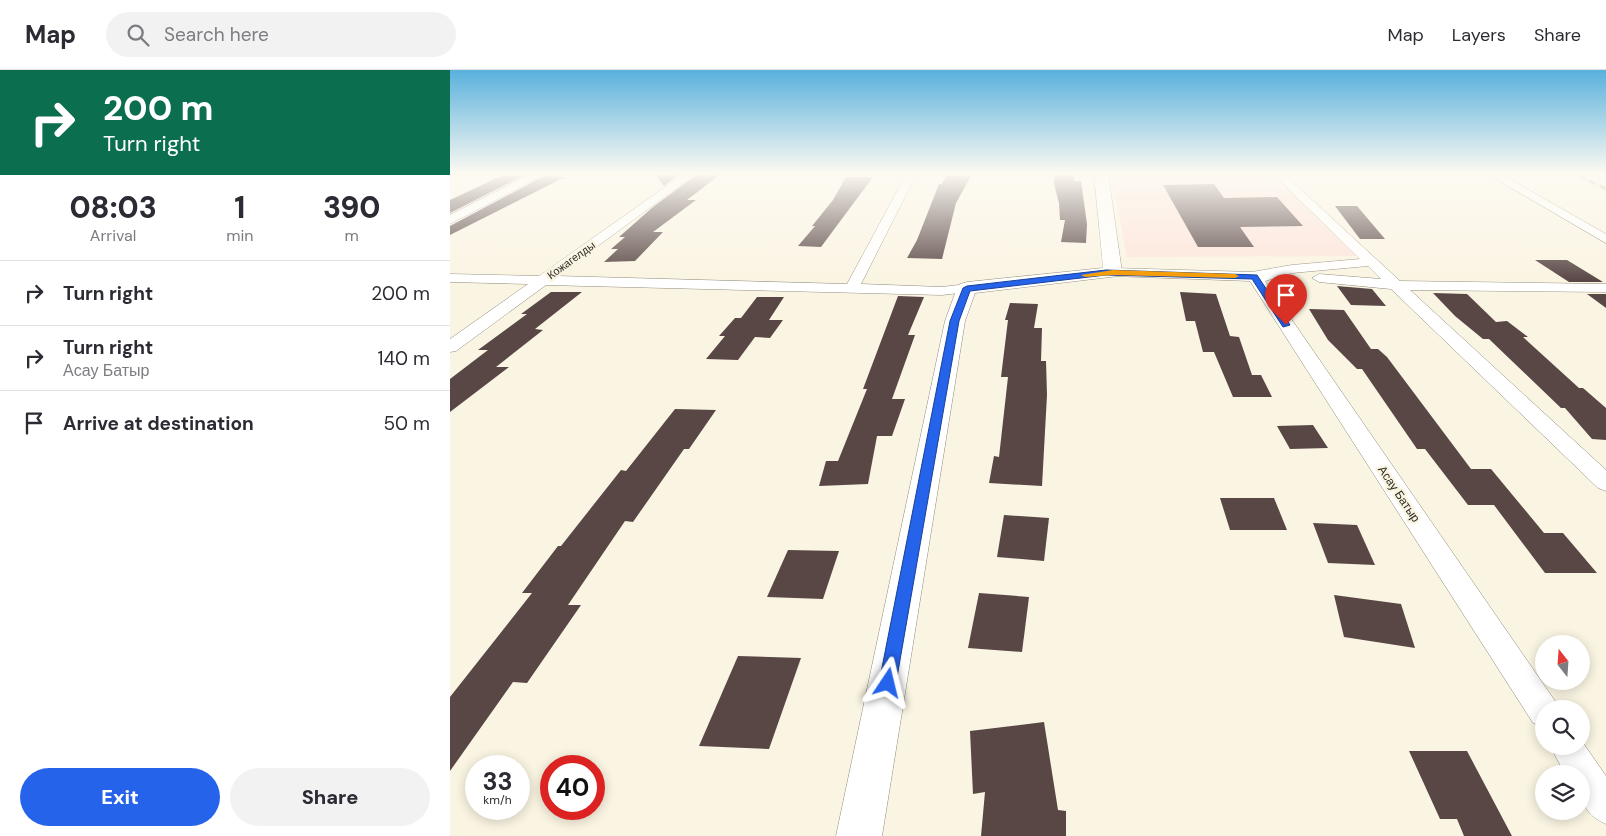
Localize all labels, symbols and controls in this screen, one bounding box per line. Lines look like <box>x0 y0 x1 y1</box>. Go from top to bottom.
search box <box>106 12 456 57</box>
text: Map <box>25 19 76 50</box>
icon: search <box>124 21 152 49</box>
text: Search here <box>164 22 269 47</box>
text: Map <box>1388 23 1424 47</box>
text: Layers <box>1452 23 1506 47</box>
text: Share <box>1534 23 1581 47</box>
text: 200 m <box>103 85 214 131</box>
icon: right <box>20 90 85 155</box>
text: Turn right <box>103 129 200 158</box>
text: 08:03 <box>69 188 157 227</box>
text: 1 <box>234 188 245 227</box>
text: 390 <box>323 188 381 227</box>
text: Arrival <box>90 225 136 246</box>
text: min <box>226 225 253 246</box>
text: m <box>345 225 359 246</box>
street label: Кожагелды <box>544 238 598 282</box>
pin <box>1265 274 1307 325</box>
icon: right <box>20 279 48 307</box>
text: Turn right <box>63 281 153 306</box>
text: 200 m <box>371 281 430 306</box>
icon: arrive <box>1272 281 1300 309</box>
text: Turn right <box>63 335 153 360</box>
icon: right <box>20 344 48 372</box>
text: 140 m <box>378 346 430 371</box>
text: Асау Батыр <box>63 360 149 381</box>
icon: arrive <box>20 409 48 437</box>
text: Arrive at destination <box>63 411 254 436</box>
text: 50 m <box>383 411 430 436</box>
street label: Асау Батыр <box>1374 463 1424 526</box>
north arrow <box>1535 635 1590 690</box>
map controls <box>1535 635 1590 820</box>
position arrow <box>861 656 913 708</box>
button: search <box>1535 700 1590 755</box>
speed limit sign: 40 <box>540 755 605 820</box>
text: 33 <box>482 765 513 798</box>
button: layers <box>1535 765 1590 820</box>
button: Exit <box>20 768 220 826</box>
button: Share <box>230 768 430 826</box>
text: km/h <box>483 792 512 808</box>

